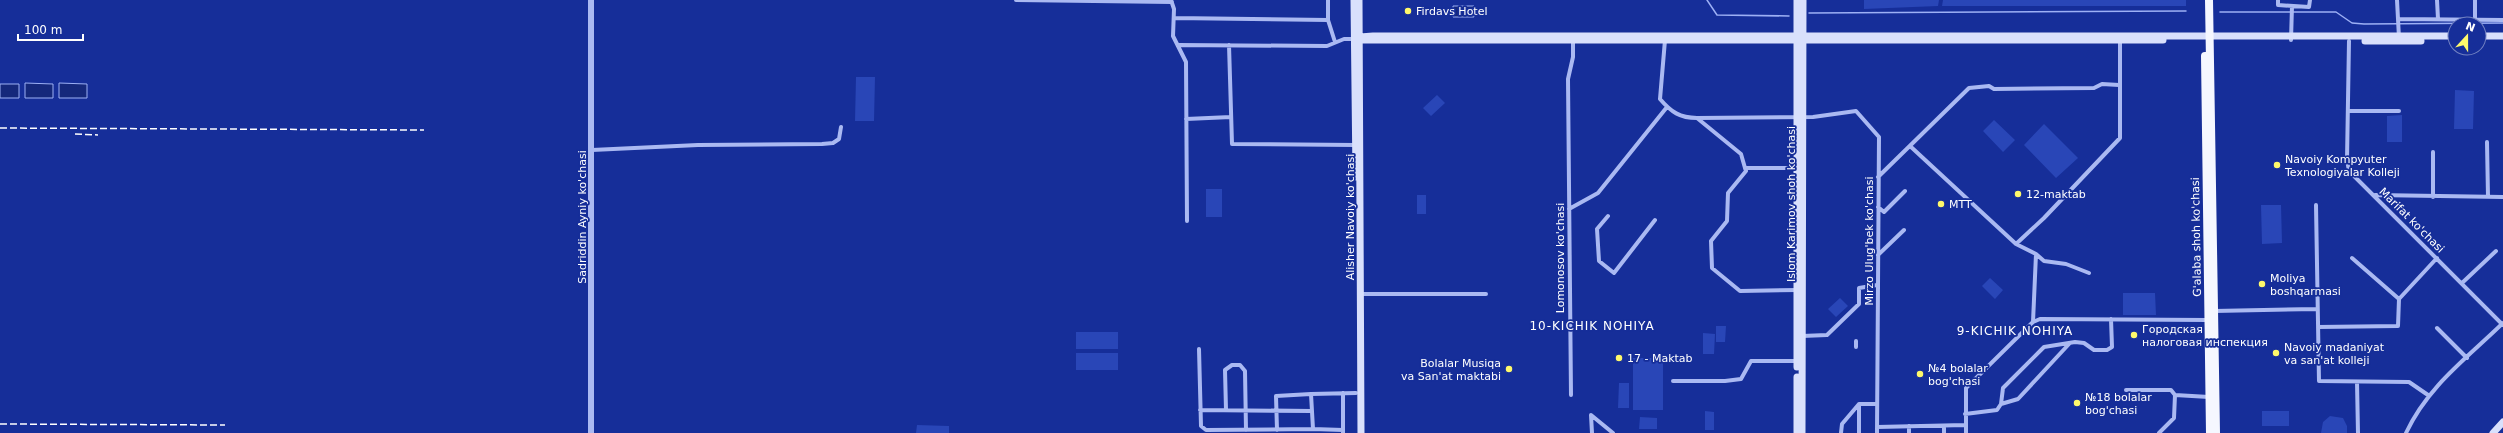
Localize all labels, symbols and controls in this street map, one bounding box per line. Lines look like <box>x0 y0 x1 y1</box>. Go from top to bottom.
place label: Firdavs Hotel <box>1416 5 1488 18</box>
marker: Firdavs Hotel <box>1403 6 1413 16</box>
scale bar <box>18 16 83 42</box>
north arrow <box>2447 16 2487 56</box>
text: N <box>2464 19 2477 35</box>
text: 100 m <box>24 23 62 37</box>
street label: Islom Karimov shoh ko'chasi <box>1785 126 1798 282</box>
street label: Sadriddin Ayniy ko'chasi <box>576 150 589 284</box>
place label: Navoiy Kompyuter Texnologiyalar Kolleji <box>2284 153 2400 179</box>
street label: Alisher Navoiy ko'chasi <box>1344 154 1357 280</box>
marker: Navoiy Kompyuter Texnologiyalar Kolleji <box>2272 160 2282 170</box>
street label: Mirzo Ulug'bek ko'chasi <box>1863 176 1876 306</box>
street label: G'alaba shoh ko'chasi <box>2189 177 2204 297</box>
street label: Marifat ko'chasi <box>2376 185 2447 256</box>
place label: 12-maktab <box>2026 188 2086 201</box>
marker: 12-maktab <box>2013 189 2023 199</box>
place label: MTT <box>1949 198 1972 211</box>
marker: MTT <box>1936 199 1946 209</box>
street label: Lomonosov ko'chasi <box>1554 203 1567 313</box>
place label: Moliya boshqarmasi <box>2270 272 2341 298</box>
marker: Moliya boshqarmasi <box>2257 279 2267 289</box>
district label: 10-KICHIK NOHIYA <box>1529 319 1655 333</box>
place label: Городская налоговая инспекция <box>2142 323 2268 349</box>
district label: 9-KICHIK NOHIYA <box>1957 324 2073 338</box>
marker: Городская налоговая инспекция <box>2129 330 2139 340</box>
place label: Navoiy madaniyat va san'at kolleji <box>2284 341 2385 367</box>
marker: Navoiy madaniyat va san'at kolleji <box>2271 348 2281 358</box>
place label: 17 - Maktab <box>1627 352 1693 365</box>
marker: 17 - Maktab <box>1614 353 1624 363</box>
place label: Bolalar Musiqa va San'at maktabi <box>1401 357 1501 383</box>
place label: №4 bolalar bog'chasi <box>1928 362 1988 388</box>
marker: Bolalar Musiqa va San'at maktabi <box>1504 364 1514 374</box>
marker: №4 bolalar bog'chasi <box>1915 369 1925 379</box>
place label: №18 bolalar bog'chasi <box>2085 391 2152 417</box>
marker: №18 bolalar bog'chasi <box>2072 398 2082 408</box>

